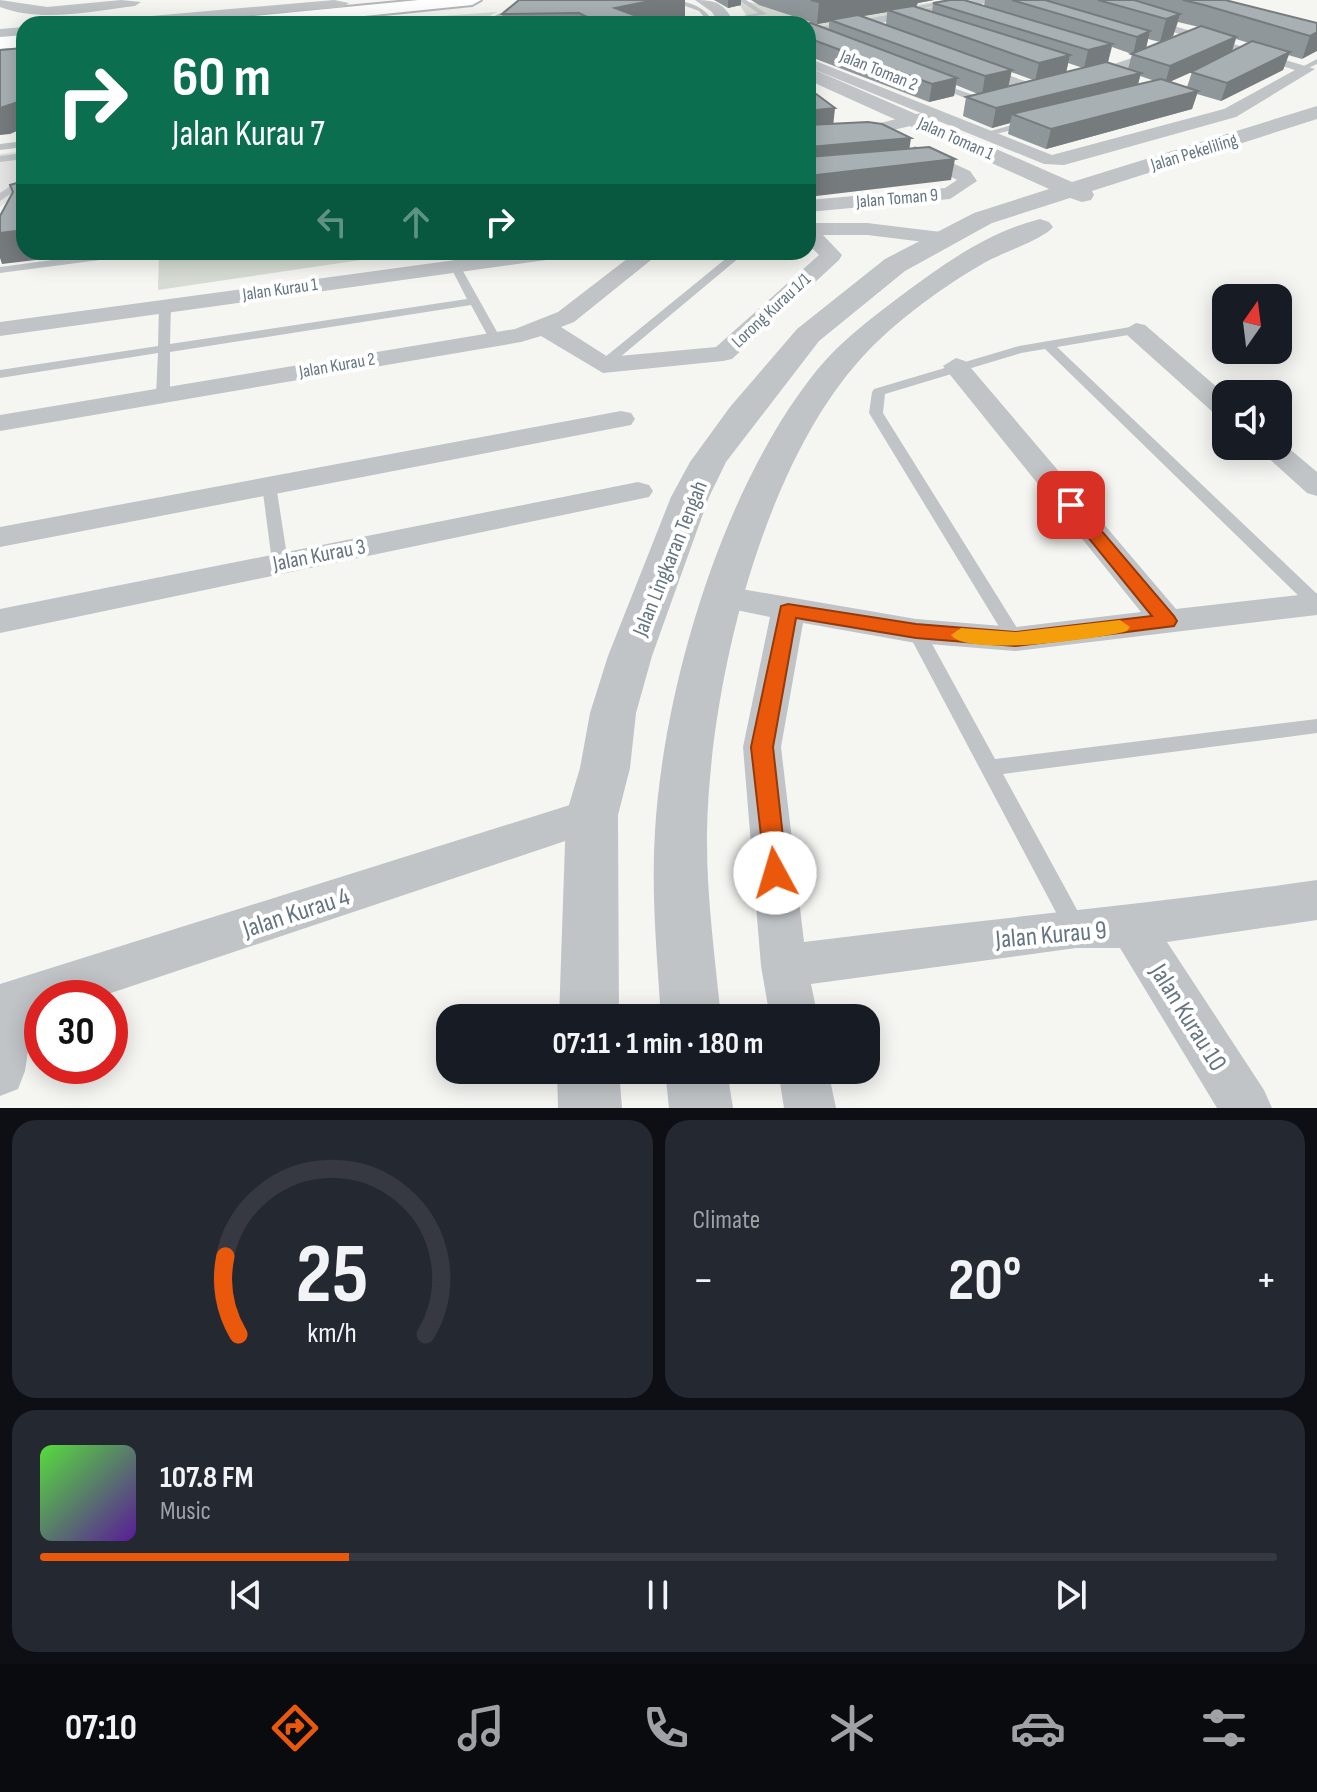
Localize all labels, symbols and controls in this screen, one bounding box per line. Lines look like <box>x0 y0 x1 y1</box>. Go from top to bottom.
text: 60 m <box>172 45 271 112</box>
street label: Jalan Toman 2 <box>836 45 921 95</box>
icon: right <box>40 48 144 152</box>
street label: Jalan Toman 1 <box>914 112 997 165</box>
text: Jalan Kurau 7 <box>172 113 325 156</box>
street label: Jalan Pekeliling <box>1147 129 1240 176</box>
street label: Jalan Toman 9 <box>854 184 939 213</box>
icon: left <box>310 200 354 244</box>
icon: ahead <box>394 200 438 244</box>
icon: right <box>478 200 522 244</box>
street label: Lorong Kurau 1/1 <box>728 268 816 352</box>
street label: Jalan Kurau 1 <box>240 274 320 305</box>
north arrow <box>1212 284 1292 364</box>
map controls <box>1212 284 1292 460</box>
street label: Jalan Kurau 2 <box>297 349 377 383</box>
button: sound <box>1212 380 1292 460</box>
pin <box>1037 471 1105 539</box>
street label: Jalan Lingkaran Tengah <box>627 477 714 641</box>
icon: arrive <box>1049 483 1093 527</box>
street label: Jalan Kurau 3 <box>270 533 368 578</box>
position arrow <box>733 831 817 915</box>
street label: Jalan Kurau 4 <box>238 882 354 946</box>
street label: Jalan Kurau 9 <box>993 915 1108 956</box>
street label: Jalan Kurau 10 <box>1142 958 1233 1077</box>
speed limit sign: 30 <box>24 980 128 1084</box>
text: 07:11 · 1 min · 180 m <box>552 1026 764 1062</box>
text: Climate <box>693 1205 760 1236</box>
text: 25 <box>296 1226 369 1326</box>
text: 20° <box>948 1245 1022 1317</box>
text: − <box>693 1254 714 1307</box>
text: + <box>1255 1254 1277 1307</box>
text: km/h <box>308 1316 357 1351</box>
text: 107.8 FM <box>160 1460 253 1496</box>
text: Music <box>160 1496 211 1527</box>
icon: previous <box>224 1573 268 1617</box>
icon: pause <box>636 1573 680 1617</box>
icon: next <box>1049 1573 1093 1617</box>
icon: directions <box>267 1700 323 1756</box>
icon: music <box>453 1700 509 1756</box>
icon: phone <box>638 1700 694 1756</box>
icon: climate <box>824 1700 880 1756</box>
icon: car <box>1010 1700 1066 1756</box>
icon: filters <box>1196 1700 1252 1756</box>
text: 07:10 <box>65 1707 137 1750</box>

